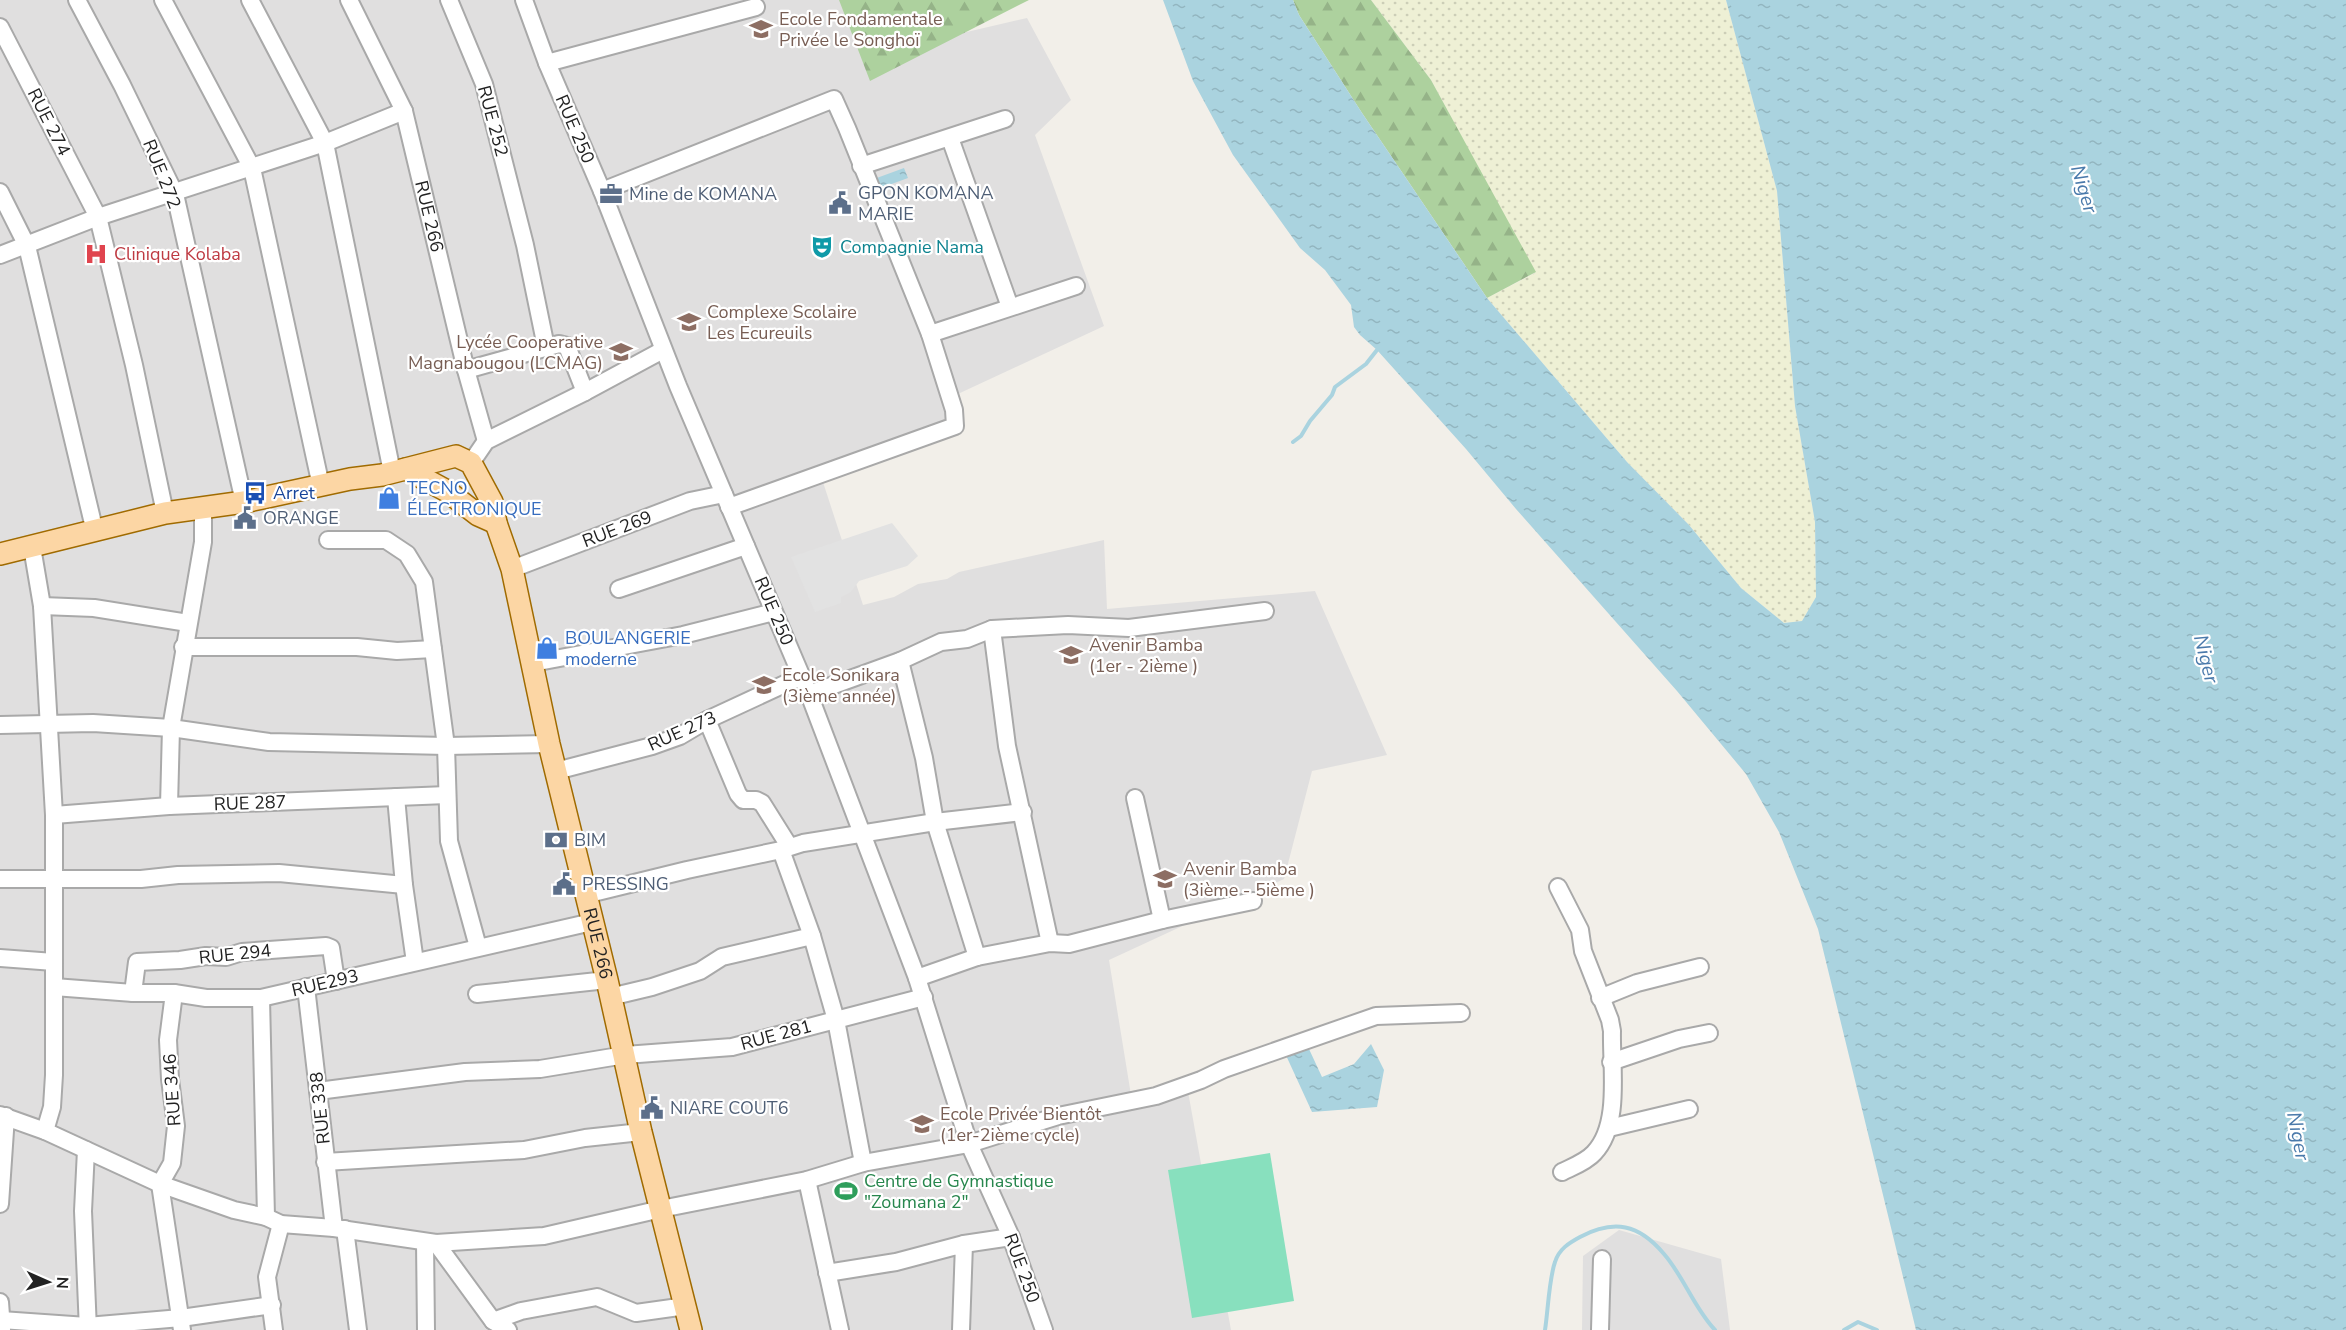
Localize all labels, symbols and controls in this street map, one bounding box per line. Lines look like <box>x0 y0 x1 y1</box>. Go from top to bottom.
place label: Ecole Fondamentale Privée le Songhoï <box>779 7 943 52</box>
school or university icon: Ecole Fondamentale Privée le Songhoï <box>748 16 774 42</box>
street label: RUE 252 <box>472 83 514 159</box>
street label: RUE 274 <box>22 84 76 160</box>
street label: RUE 250 <box>550 91 600 167</box>
street label: RUE 272 <box>137 136 187 212</box>
water label: Niger <box>2064 162 2104 217</box>
street label: RUE 266 <box>409 178 449 254</box>
office icon: Mine de KOMANA <box>598 181 624 207</box>
place label: GPON KOMANA MARIE <box>858 181 994 226</box>
place label: Mine de KOMANA <box>629 182 777 206</box>
public building icon: GPON KOMANA MARIE <box>827 190 853 216</box>
theatre icon: Compagnie Nama <box>809 234 835 260</box>
place label: Compagnie Nama <box>840 235 984 259</box>
hospital icon: Clinique Kolaba <box>83 241 109 267</box>
place label: Clinique Kolaba <box>114 242 241 266</box>
place label: Complexe Scolaire Les Ecureuils <box>707 300 857 345</box>
school or university icon: Complexe Scolaire Les Ecureuils <box>676 309 702 335</box>
place label: Lycée Cooperative Magnabougou (LCMAG) <box>408 330 603 375</box>
school or university icon: Lycée Cooperative Magnabougou (LCMAG) <box>608 339 634 365</box>
place label: TECNO ÉLECTRONIQUE <box>407 476 542 521</box>
bus stop icon: Arret <box>242 480 268 506</box>
place label: Arret <box>273 481 315 505</box>
shop icon: TECNO ÉLECTRONIQUE <box>376 485 402 511</box>
public building icon: ORANGE <box>232 505 258 531</box>
street label: RUE 269 <box>579 505 655 553</box>
place label: ORANGE <box>263 506 339 530</box>
street label: RUE 250 <box>749 573 799 649</box>
place label: BOULANGERIE moderne <box>565 626 691 671</box>
water label: Niger <box>2187 632 2225 687</box>
place label: Avenir Bamba (1er - 2ième ) <box>1089 633 1203 678</box>
shop icon: BOULANGERIE moderne <box>534 635 560 661</box>
school or university icon: Avenir Bamba (1er - 2ième ) <box>1058 642 1084 668</box>
place label: Ecole Sonikara (3ième année) <box>782 663 900 708</box>
school or university icon: Ecole Sonikara (3ième année) <box>751 672 777 698</box>
street label: RUE 273 <box>644 705 720 757</box>
street label: RUE 287 <box>213 790 287 816</box>
bank icon: BIM <box>543 827 569 853</box>
place label: BIM <box>574 828 606 852</box>
place label: Avenir Bamba (3ième - 5ième ) <box>1183 857 1315 902</box>
school or university icon: Avenir Bamba (3ième - 5ième ) <box>1152 866 1178 892</box>
public building icon: PRESSING <box>551 871 577 897</box>
place label: PRESSING <box>582 872 669 896</box>
street label: RUE 266 <box>578 905 618 982</box>
street label: RUE 294 <box>198 938 273 970</box>
street label: RUE293 <box>289 964 361 1002</box>
street label: RUE 281 <box>738 1014 814 1056</box>
street label: RUE 346 <box>157 1053 187 1127</box>
street label: RUE 338 <box>304 1071 336 1145</box>
public building icon: NIARE COUT6 <box>639 1095 665 1121</box>
place label: NIARE COUT6 <box>670 1096 789 1120</box>
place label: Ecole Privée Bientôt (1er-2ième cycle) <box>940 1102 1102 1147</box>
water label: Niger <box>2280 1109 2316 1163</box>
school or university icon: Ecole Privée Bientôt (1er-2ième cycle) <box>909 1111 935 1137</box>
place label: Centre de Gymnastique "Zoumana 2" <box>864 1169 1054 1214</box>
sports icon: Centre de Gymnastique "Zoumana 2" <box>833 1178 859 1204</box>
street label: RUE 250 <box>998 1230 1046 1306</box>
north arrow <box>18 1252 78 1312</box>
text: N <box>51 1276 73 1289</box>

